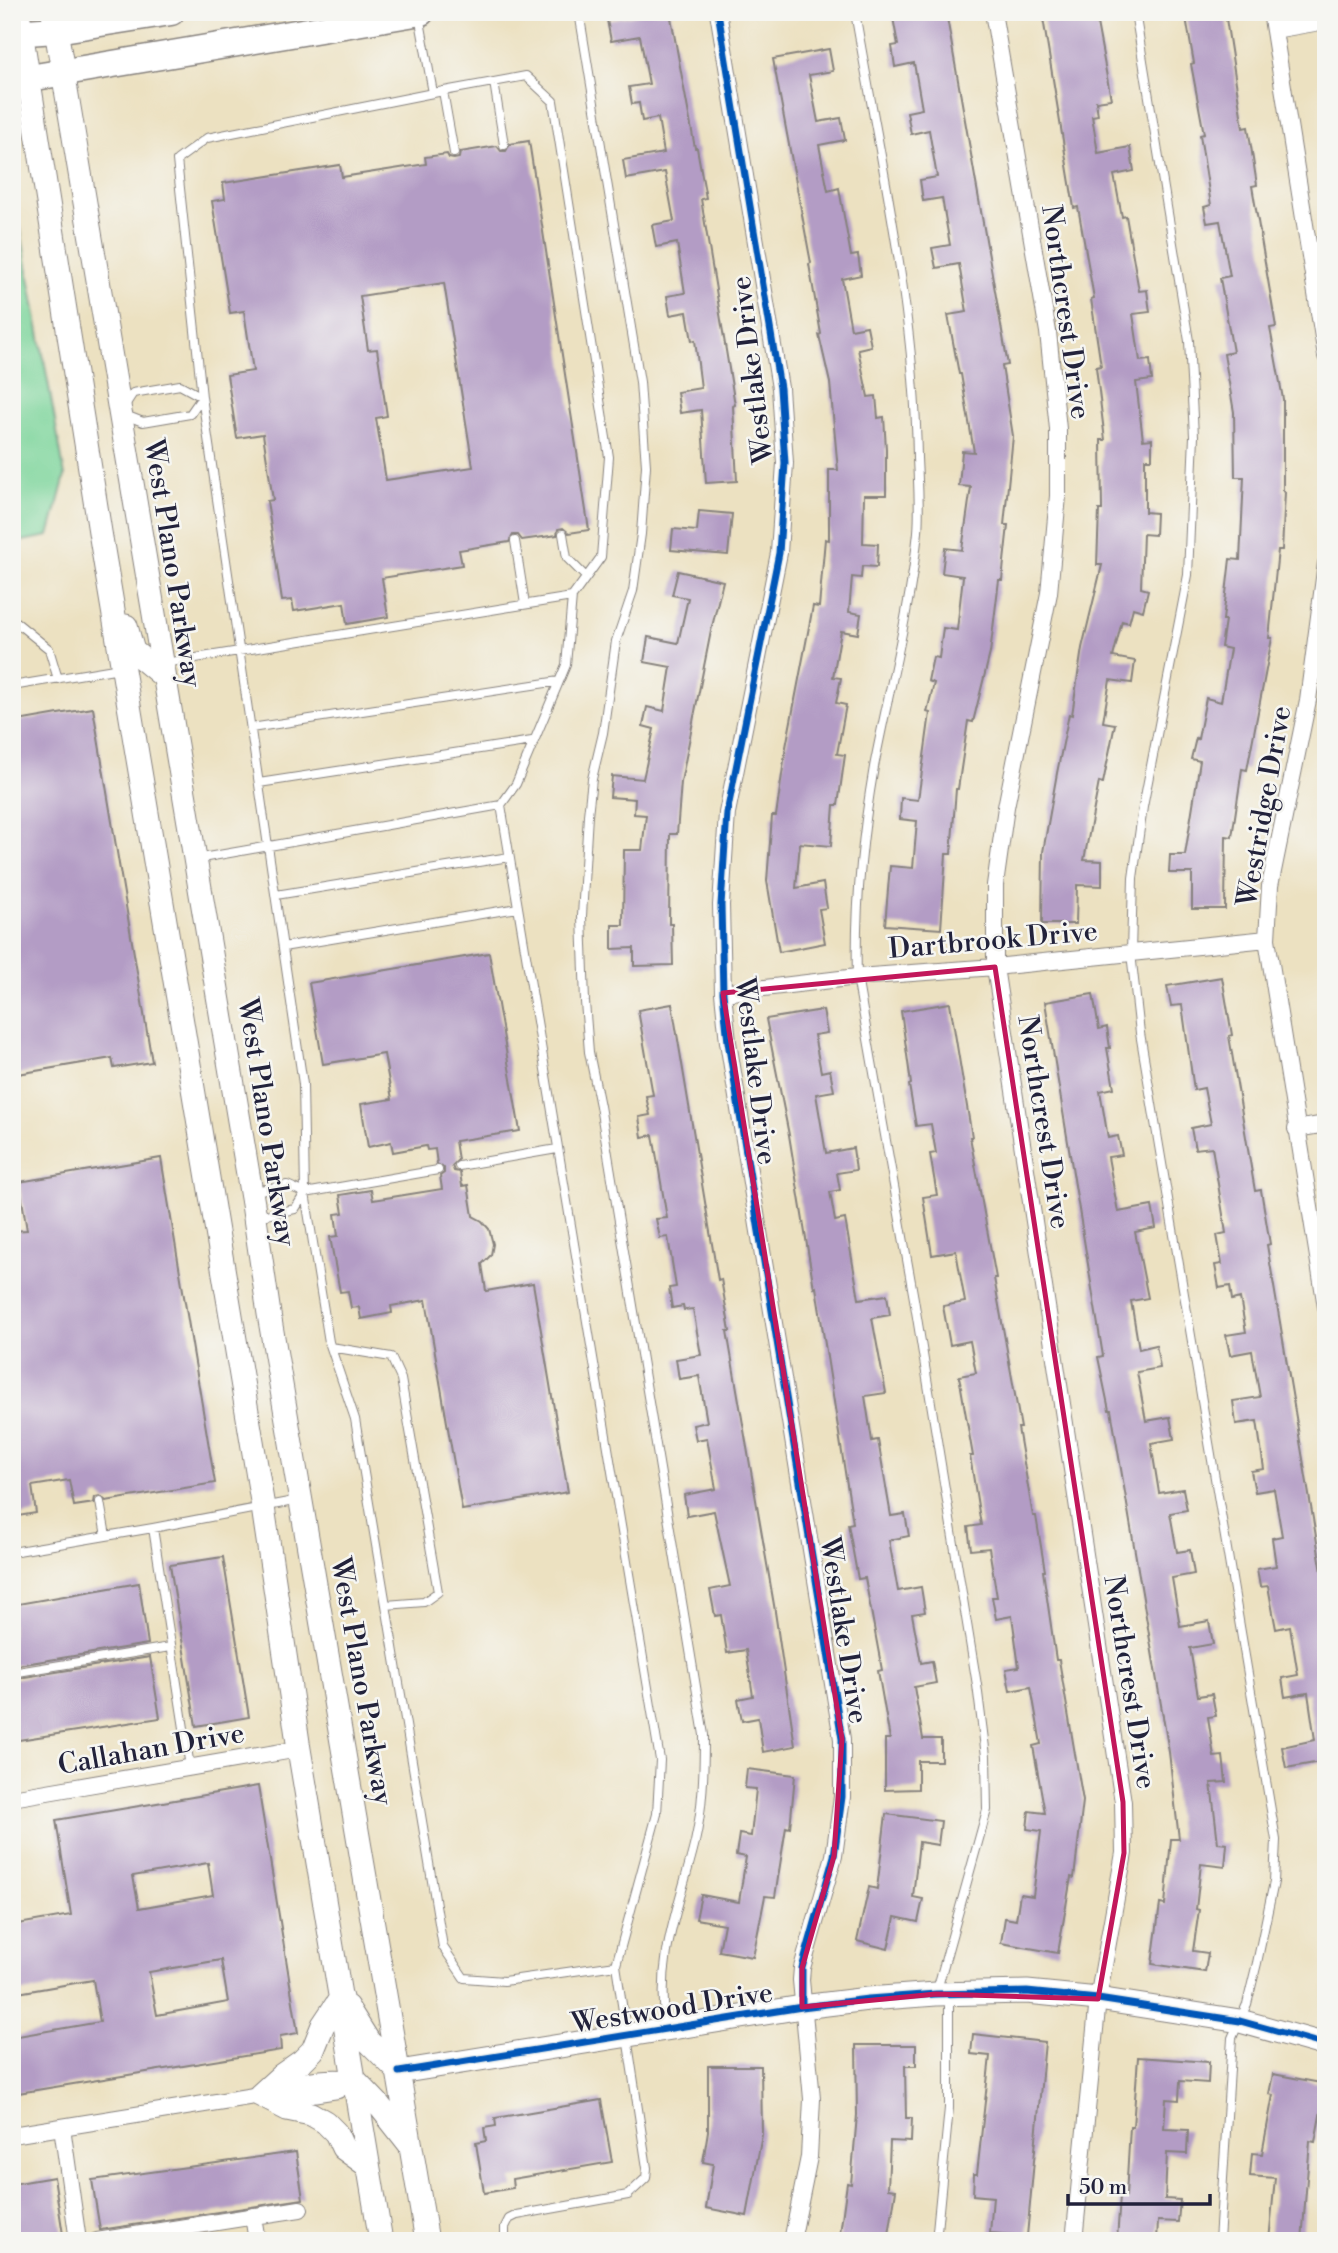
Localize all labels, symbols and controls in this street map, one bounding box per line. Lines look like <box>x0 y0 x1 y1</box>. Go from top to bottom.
street label: Northcrest Drive <box>1033 203 1098 421</box>
street label: Westlake Drive <box>724 274 781 467</box>
street label: West Plano Parkway <box>135 436 209 690</box>
street label: Westridge Drive <box>1229 703 1299 910</box>
street label: Dartbrook Drive <box>887 914 1099 967</box>
street label: Westlake Drive <box>727 974 784 1167</box>
street label: West Plano Parkway <box>229 995 303 1249</box>
street label: Northcrest Drive <box>1009 1013 1078 1231</box>
street label: Westlake Drive <box>811 1533 876 1726</box>
street label: West Plano Parkway <box>322 1554 401 1808</box>
street label: Northcrest Drive <box>1095 1573 1164 1791</box>
street label: Callahan Drive <box>55 1716 247 1783</box>
street label: Westwood Drive <box>568 1975 776 2042</box>
scale bar <box>1068 2162 1210 2206</box>
text: 50 m <box>1079 2175 1127 2201</box>

